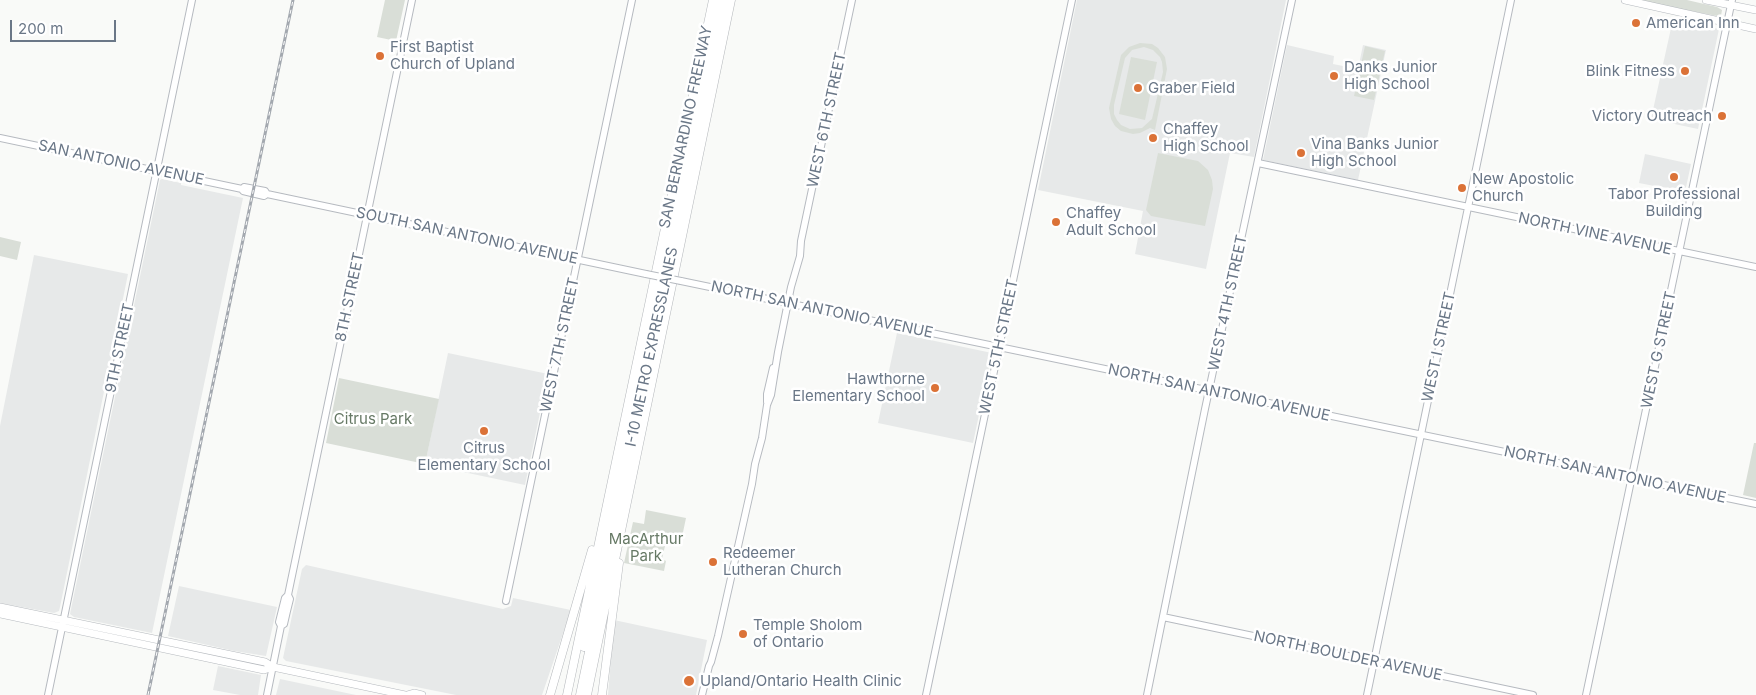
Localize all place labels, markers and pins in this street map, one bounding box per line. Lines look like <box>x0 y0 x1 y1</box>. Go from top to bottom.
place label: American Inn <box>1646 14 1740 32</box>
marker: American Inn <box>1630 17 1642 29</box>
place label: First Baptist Church of Upland <box>390 38 515 73</box>
marker: First Baptist Church of Upland <box>374 50 386 62</box>
place label: Danks Junior High School <box>1344 58 1437 93</box>
place label: Blink Fitness <box>1586 62 1675 80</box>
marker: Blink Fitness <box>1679 65 1691 77</box>
marker: Danks Junior High School <box>1328 70 1340 82</box>
place label: Graber Field <box>1148 79 1235 97</box>
marker: Graber Field <box>1132 82 1144 94</box>
place label: Victory Outreach <box>1592 107 1712 125</box>
marker: Victory Outreach <box>1716 110 1728 122</box>
place label: Chaffey High School <box>1163 120 1249 155</box>
marker: Chaffey High School <box>1147 132 1159 144</box>
place label: Vina Banks Junior High School <box>1311 135 1439 170</box>
marker: Vina Banks Junior High School <box>1295 147 1307 159</box>
place label: New Apostolic Church <box>1472 170 1574 205</box>
marker: Tabor Professional Building <box>1668 171 1680 183</box>
marker: New Apostolic Church <box>1456 182 1468 194</box>
place label: Tabor Professional Building <box>1608 185 1740 220</box>
place label: Chaffey Adult School <box>1066 204 1156 239</box>
marker: Chaffey Adult School <box>1050 216 1062 228</box>
place label: Hawthorne Elementary School <box>792 370 925 405</box>
marker: Hawthorne Elementary School <box>929 382 941 394</box>
marker: Citrus Elementary School <box>478 425 490 437</box>
place label: Citrus Elementary School <box>418 439 550 474</box>
place label: Redeemer Lutheran Church <box>723 544 842 579</box>
marker: Redeemer Lutheran Church <box>707 556 719 568</box>
place label: Temple Sholom of Ontario <box>753 616 862 651</box>
marker: Temple Sholom of Ontario <box>737 628 749 640</box>
place label: Upland/Ontario Health Clinic <box>700 672 902 690</box>
marker: Upland/Ontario Health Clinic <box>682 674 696 688</box>

